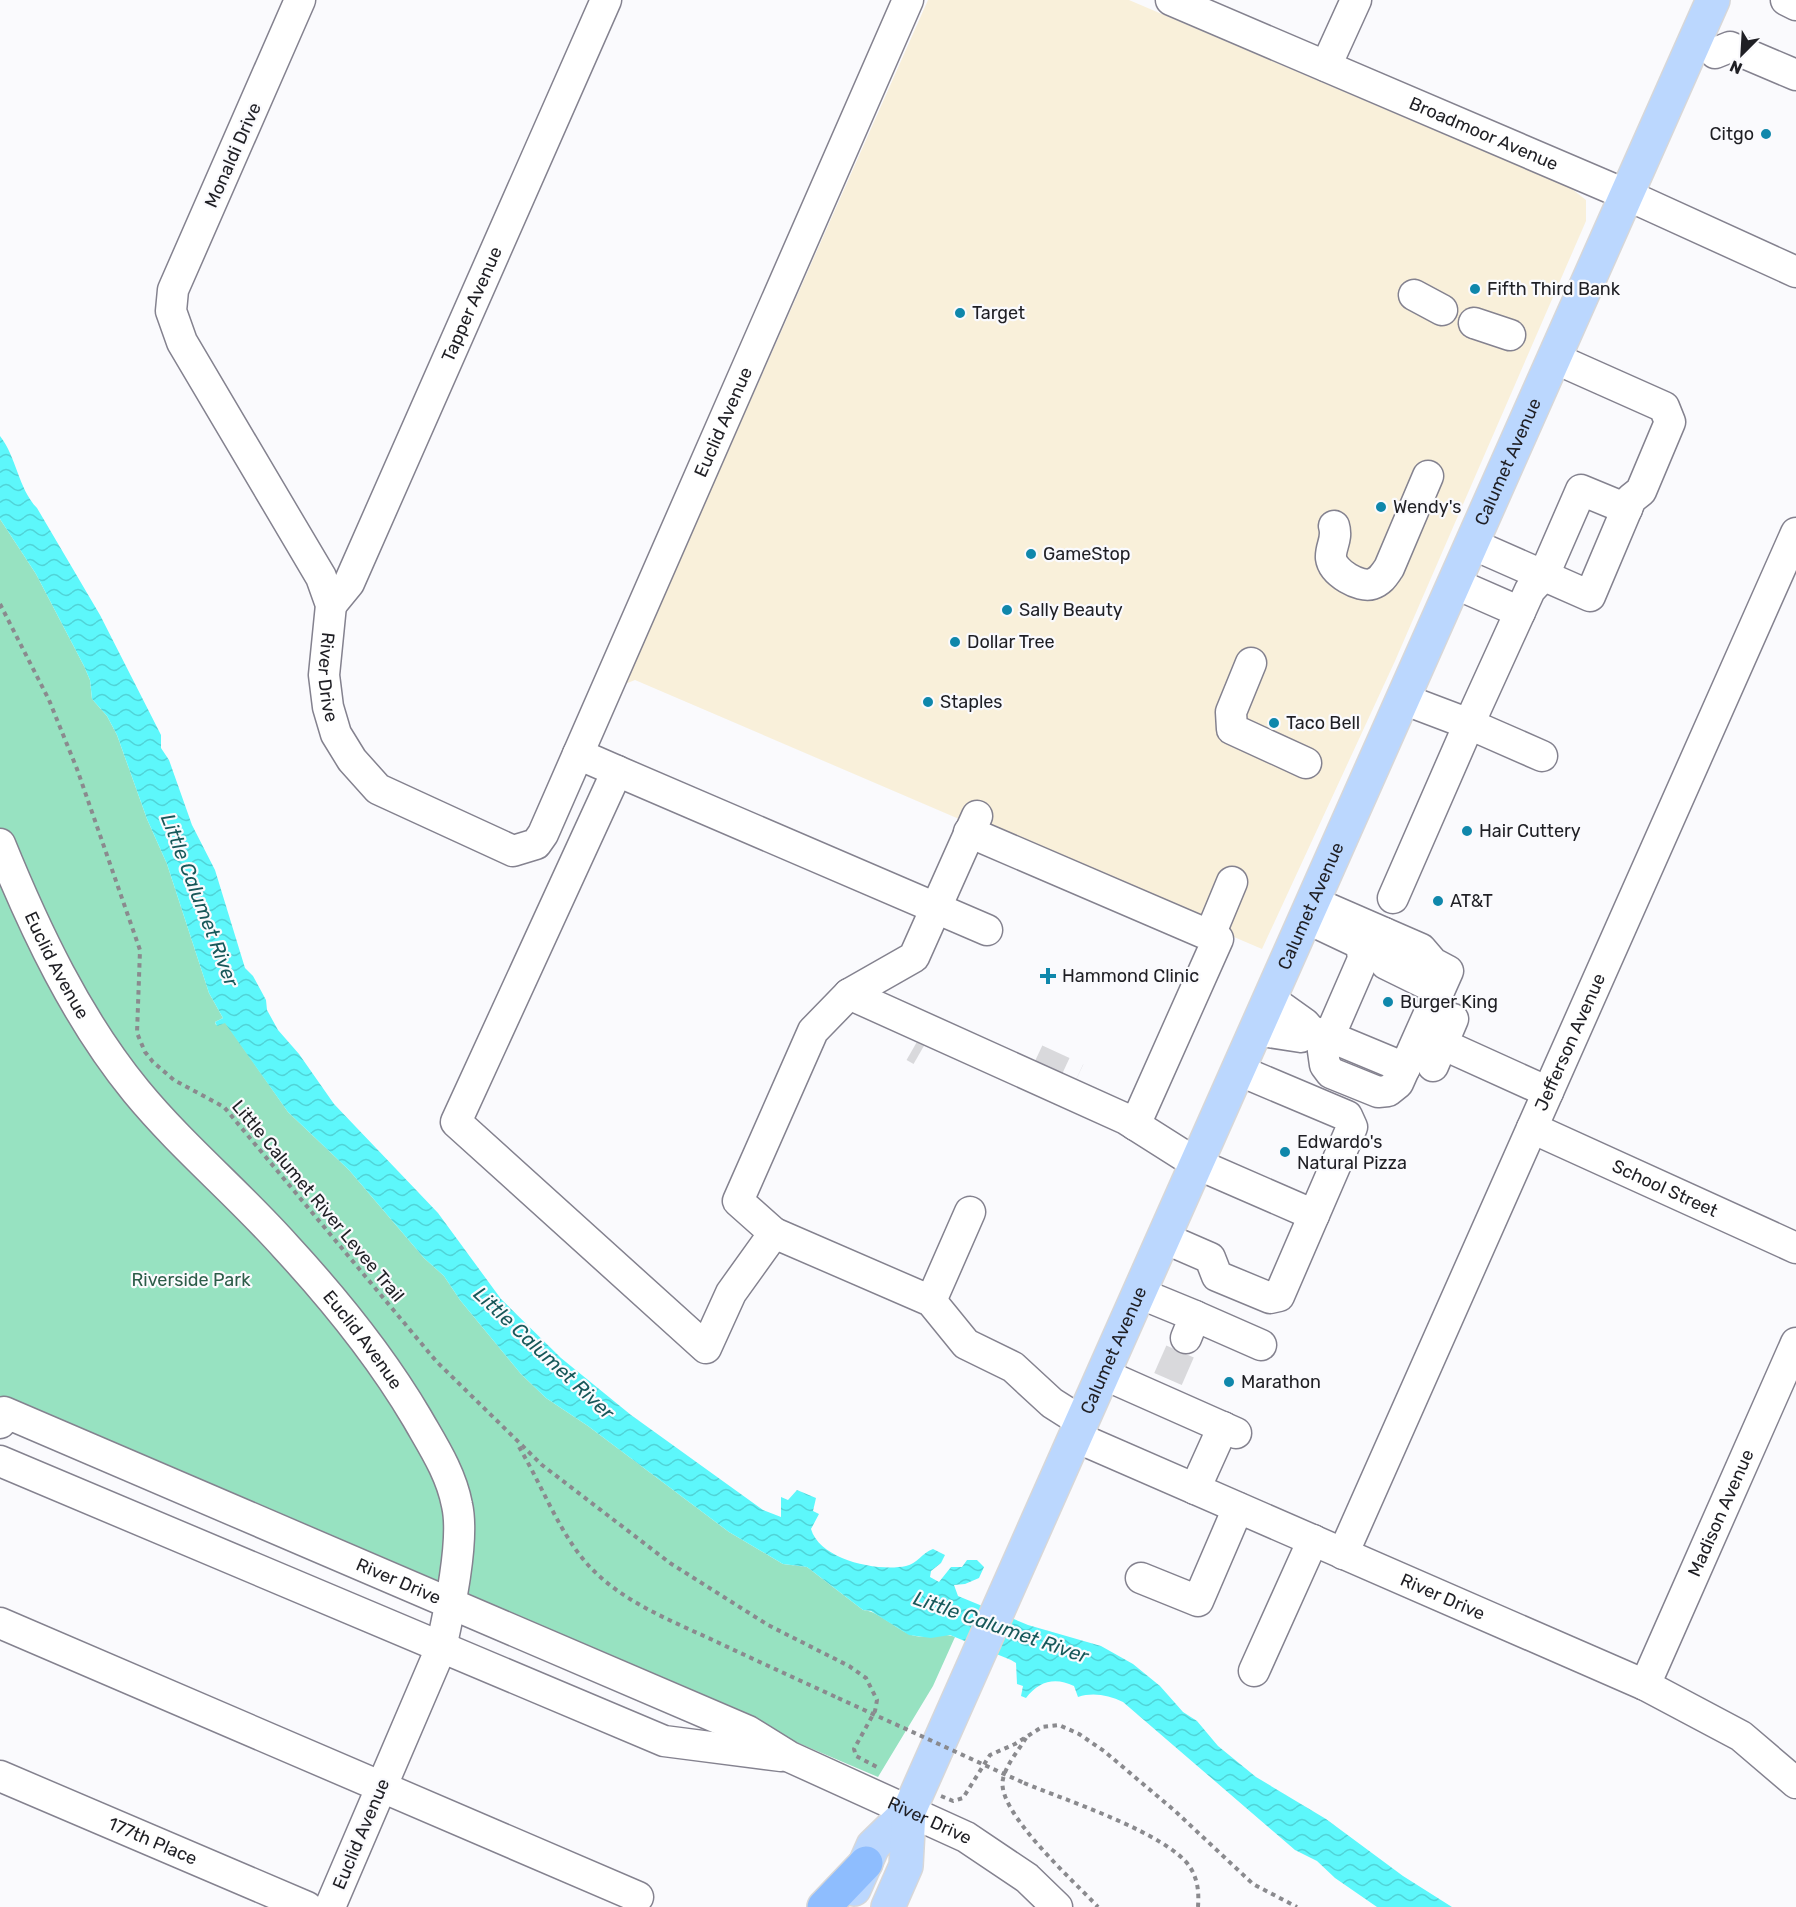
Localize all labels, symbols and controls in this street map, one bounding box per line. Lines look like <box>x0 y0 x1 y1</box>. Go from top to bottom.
north arrow <box>1712 24 1772 84</box>
text: N <box>1727 56 1745 78</box>
street label: Broadmoor Avenue <box>1406 92 1561 175</box>
street label: Monaldi Drive <box>200 99 266 211</box>
place label: Citgo <box>1710 123 1754 145</box>
marker: Citgo <box>1759 127 1773 141</box>
street label: Tapper Avenue <box>437 243 507 365</box>
place label: Fifth Third Bank <box>1487 278 1621 300</box>
marker: Fifth Third Bank <box>1468 282 1482 296</box>
place label: Target <box>972 302 1025 324</box>
marker: Target <box>953 306 967 320</box>
street label: Euclid Avenue <box>690 364 757 481</box>
street label: Calumet Avenue <box>1470 395 1546 529</box>
place label: Wendy's <box>1393 496 1461 518</box>
marker: Wendy's <box>1374 500 1388 514</box>
place label: GameStop <box>1043 543 1131 565</box>
marker: GameStop <box>1024 547 1038 561</box>
place label: Sally Beauty <box>1019 599 1123 621</box>
marker: Sally Beauty <box>1000 603 1014 617</box>
street label: River Drive <box>313 631 343 725</box>
place label: Dollar Tree <box>967 631 1055 653</box>
marker: Dollar Tree <box>948 635 962 649</box>
place label: Staples <box>940 691 1003 713</box>
marker: Staples <box>921 695 935 709</box>
place label: Taco Bell <box>1286 712 1360 734</box>
marker: Taco Bell <box>1267 716 1281 730</box>
water label: Little Calumet River <box>156 810 245 991</box>
place label: Hair Cuttery <box>1479 820 1581 842</box>
marker: Hair Cuttery <box>1460 824 1474 838</box>
street label: Calumet Avenue <box>1273 839 1349 973</box>
place label: AT&T <box>1450 890 1493 912</box>
marker: AT&T <box>1431 894 1445 908</box>
street label: Euclid Avenue <box>20 908 94 1023</box>
place label: Hammond Clinic <box>1062 965 1199 987</box>
marker: Hammond Clinic <box>1039 967 1057 985</box>
street label: Jefferson Avenue <box>1530 970 1610 1114</box>
place label: Burger King <box>1400 991 1498 1013</box>
marker: Burger King <box>1381 995 1395 1009</box>
street label: Little Calumet River Levee Trail <box>227 1096 409 1306</box>
place label: Edwardo's Natural Pizza <box>1297 1131 1407 1174</box>
marker: Edwardo's Natural Pizza <box>1278 1145 1292 1159</box>
street label: School Street <box>1609 1155 1721 1222</box>
park label: Riverside Park <box>132 1269 251 1291</box>
water label: Little Calumet River <box>469 1282 620 1425</box>
street label: Calumet Avenue <box>1076 1283 1151 1417</box>
street label: Euclid Avenue <box>318 1286 407 1393</box>
place label: Marathon <box>1241 1371 1321 1393</box>
marker: Marathon <box>1222 1375 1236 1389</box>
street label: Madison Avenue <box>1683 1446 1759 1580</box>
street label: River Drive <box>353 1553 444 1609</box>
street label: River Drive <box>1397 1569 1488 1625</box>
water label: Little Calumet River <box>910 1586 1093 1669</box>
street label: Euclid Avenue <box>328 1775 394 1893</box>
street label: River Drive <box>884 1792 976 1849</box>
street label: 177th Place <box>105 1812 200 1870</box>

